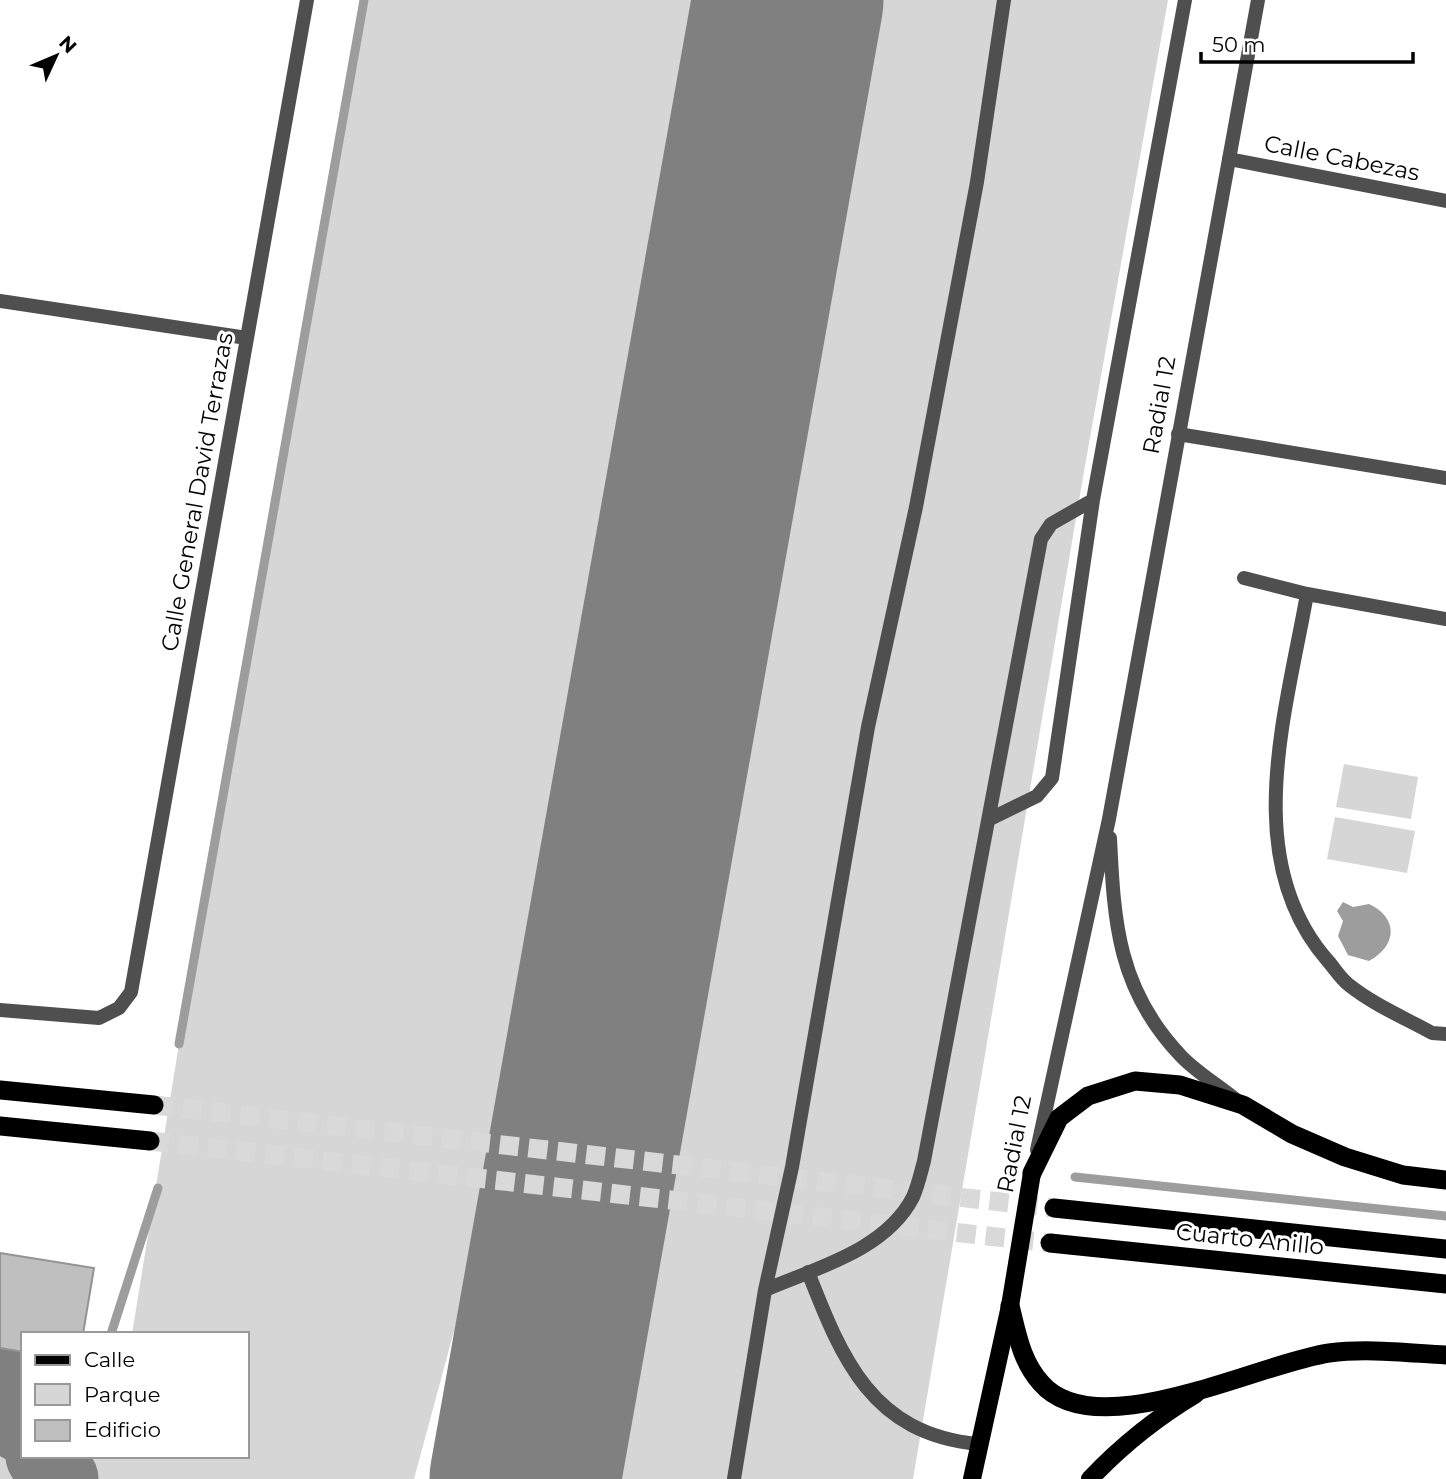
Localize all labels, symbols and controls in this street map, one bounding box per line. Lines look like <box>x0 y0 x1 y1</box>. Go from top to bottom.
north arrow <box>21 21 91 91</box>
scale bar <box>1201 21 1413 65</box>
text: N <box>54 31 81 58</box>
text: 50 m <box>1212 32 1266 57</box>
street label: Calle Cabezas <box>1262 129 1422 187</box>
street label: Calle General David Terrazas <box>155 330 239 654</box>
street label: Radial 12 <box>1137 354 1181 456</box>
street label: Radial 12 <box>991 1093 1037 1195</box>
street label: Cuarto Anillo <box>1175 1217 1325 1261</box>
legend <box>21 1332 248 1458</box>
text: Calle <box>84 1347 135 1372</box>
text: Parque <box>84 1382 160 1407</box>
text: Edificio <box>84 1417 161 1442</box>

